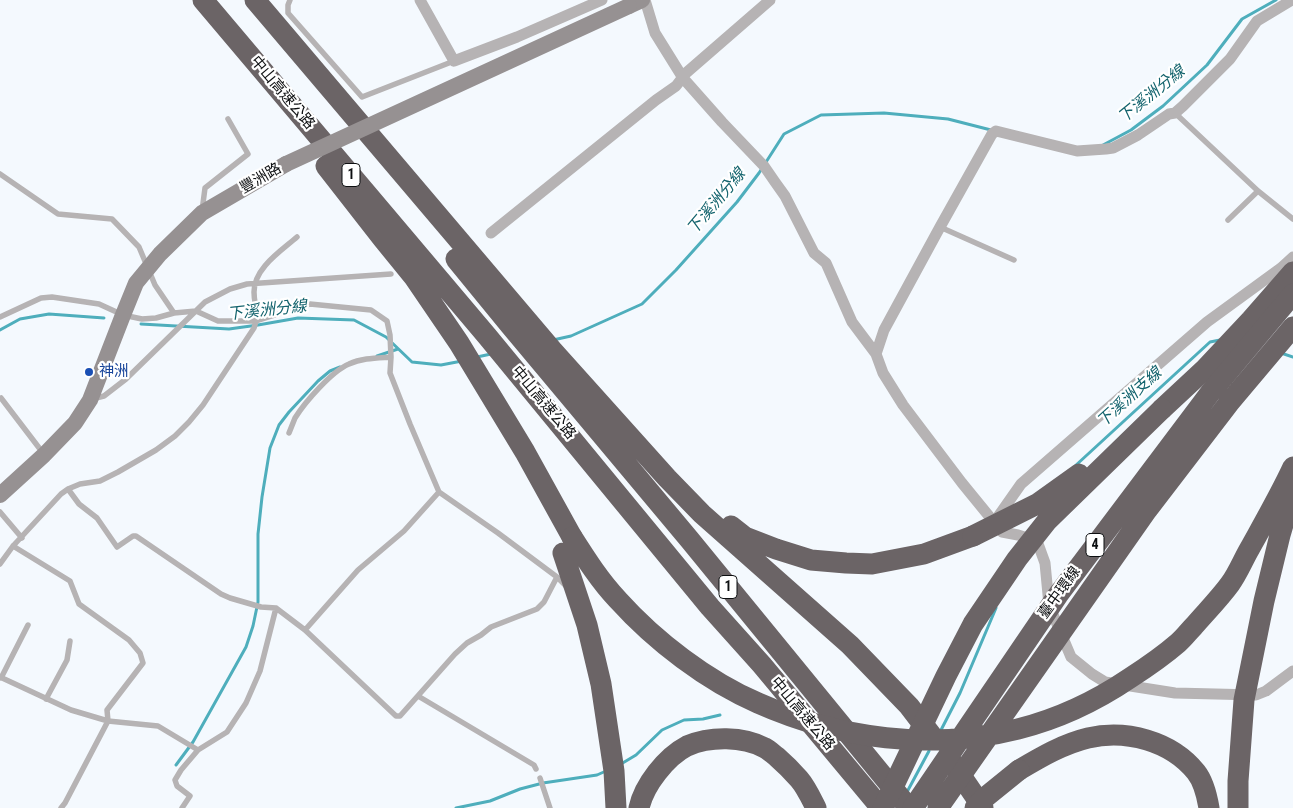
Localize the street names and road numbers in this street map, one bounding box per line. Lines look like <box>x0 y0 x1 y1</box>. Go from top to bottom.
street label: 中山高速公路 <box>246 53 318 133</box>
street label: 豐洲路 <box>237 160 285 198</box>
road number: 1 <box>342 164 360 186</box>
street label: 中山高速公路 <box>507 363 579 443</box>
road number: 4 <box>1086 534 1104 556</box>
street label: 臺中環線 <box>1035 563 1085 623</box>
road number: 1 <box>719 576 737 598</box>
street label: 中山高速公路 <box>766 674 838 754</box>

